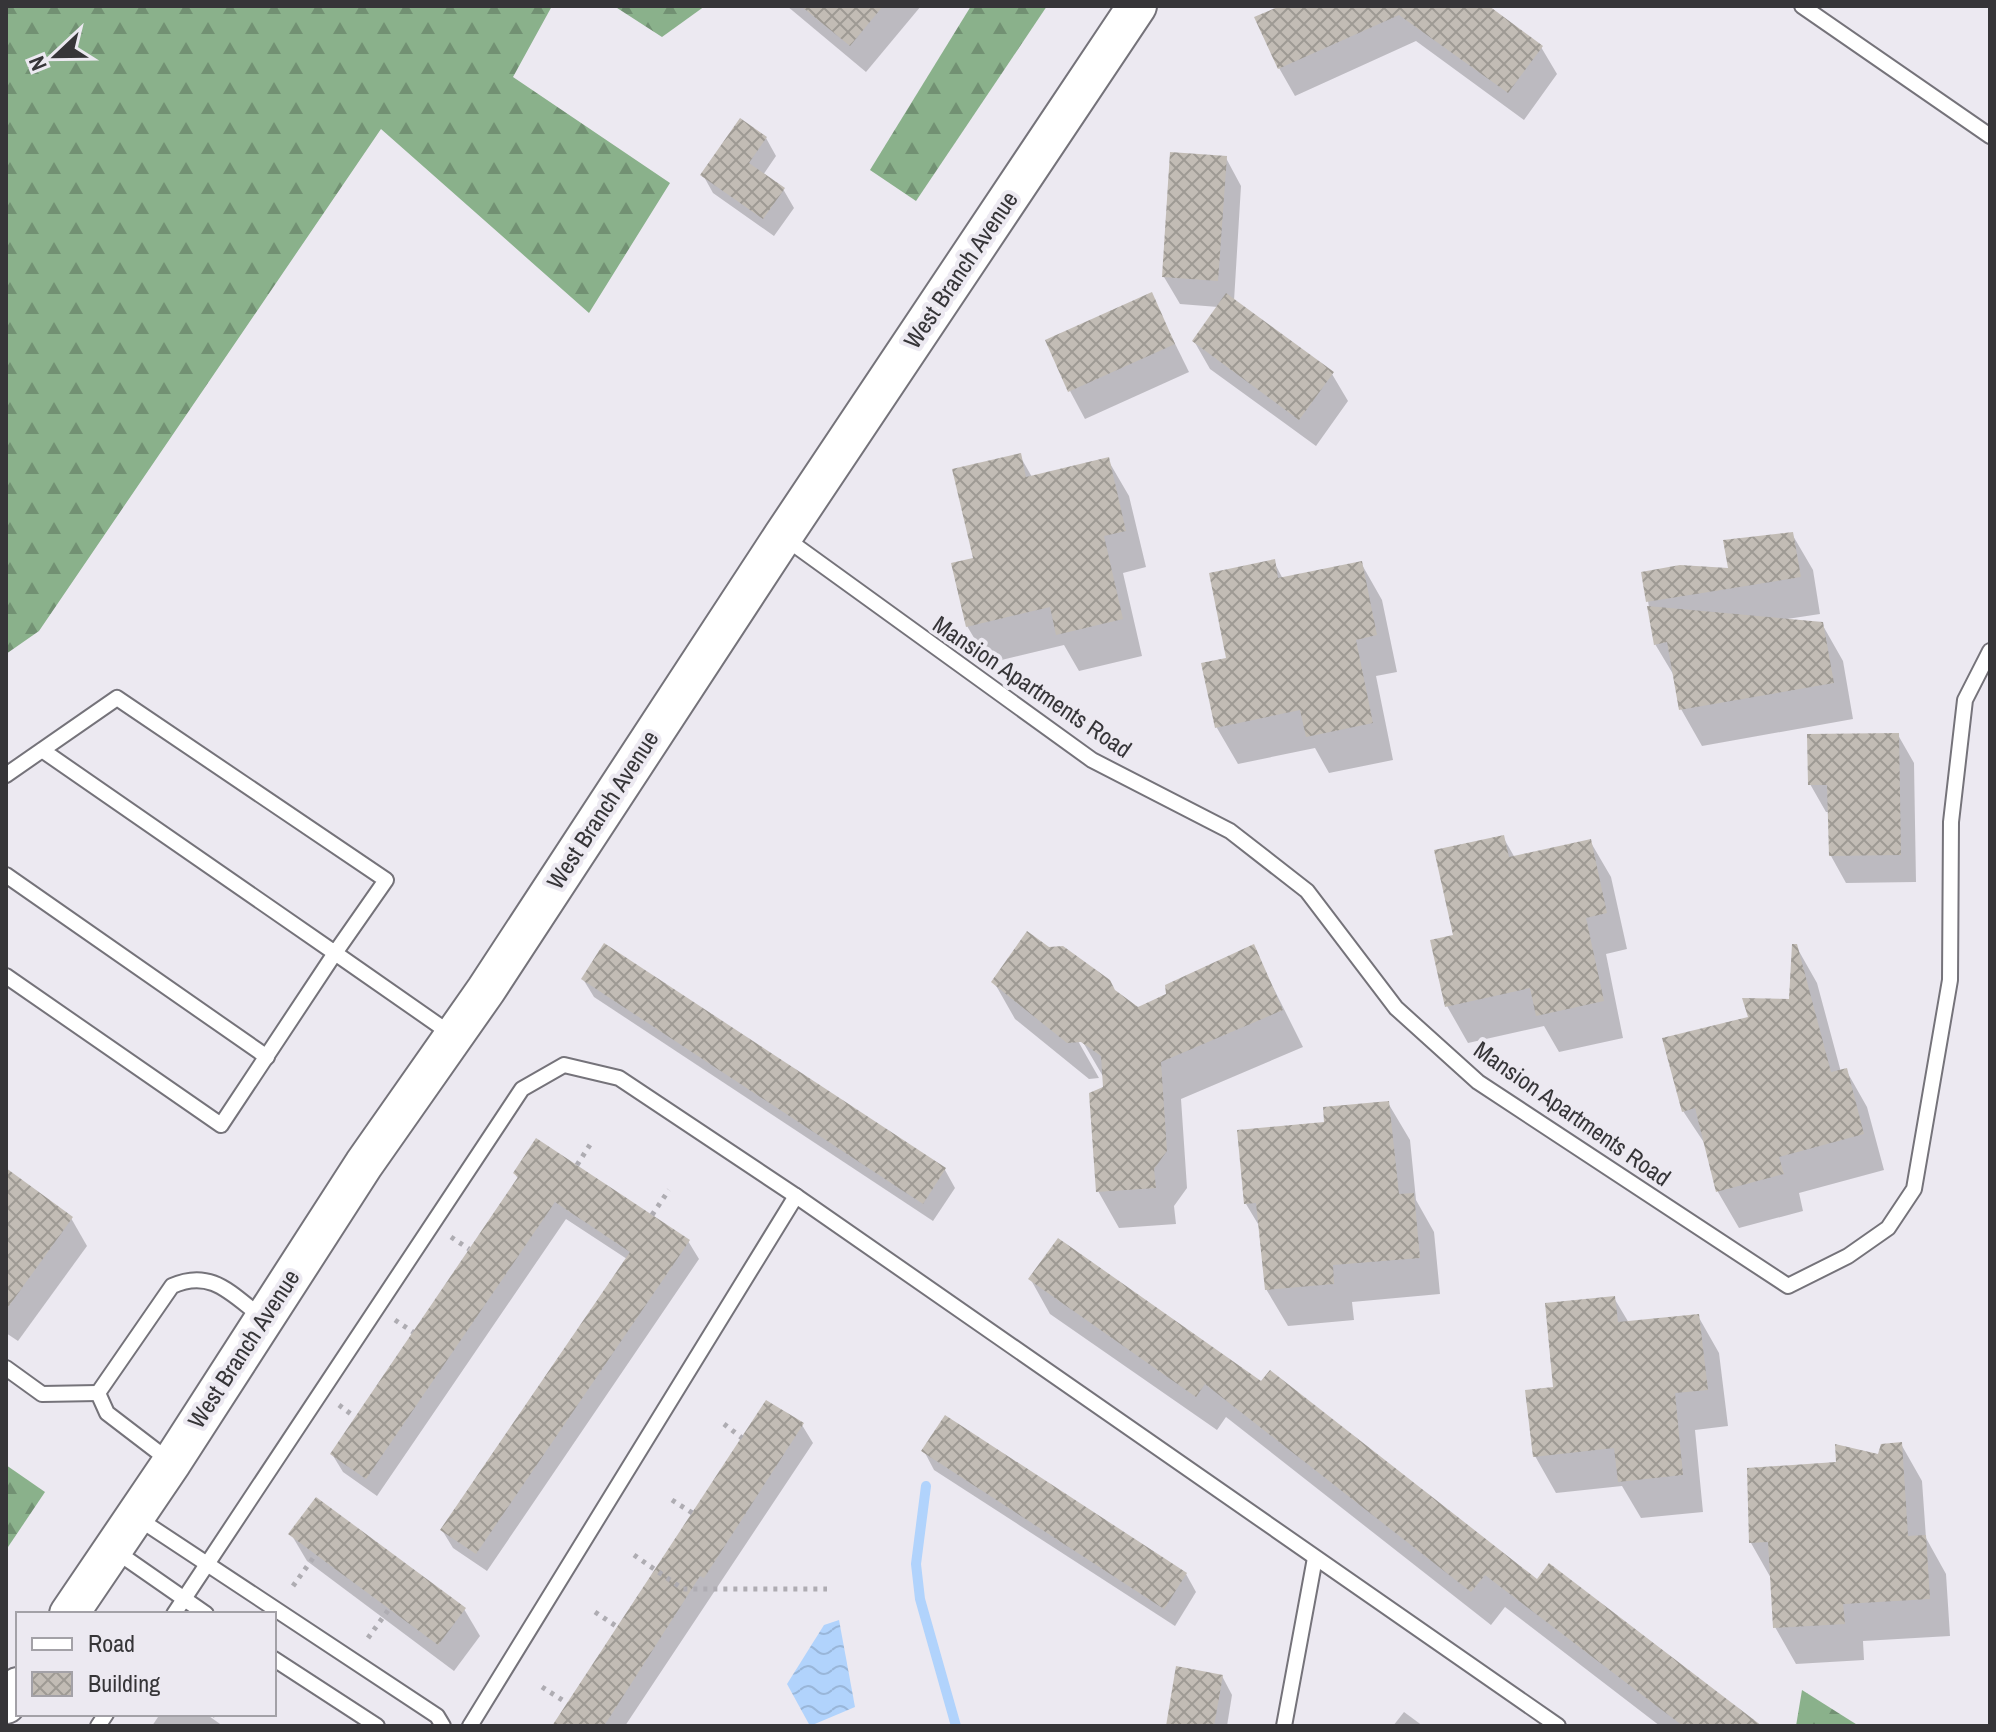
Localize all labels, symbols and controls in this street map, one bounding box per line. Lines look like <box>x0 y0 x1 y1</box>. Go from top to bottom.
north arrow <box>16 16 96 96</box>
text: N <box>21 52 54 75</box>
street label: West Branch Avenue <box>896 185 1025 354</box>
street label: Mansion Apartments Road <box>927 608 1138 765</box>
street label: West Branch Avenue <box>539 724 665 895</box>
street label: Mansion Apartments Road <box>1468 1033 1677 1193</box>
street label: West Branch Avenue <box>180 1263 306 1434</box>
legend <box>16 1612 276 1716</box>
text: Road <box>88 1627 135 1659</box>
text: Building <box>88 1667 160 1699</box>

